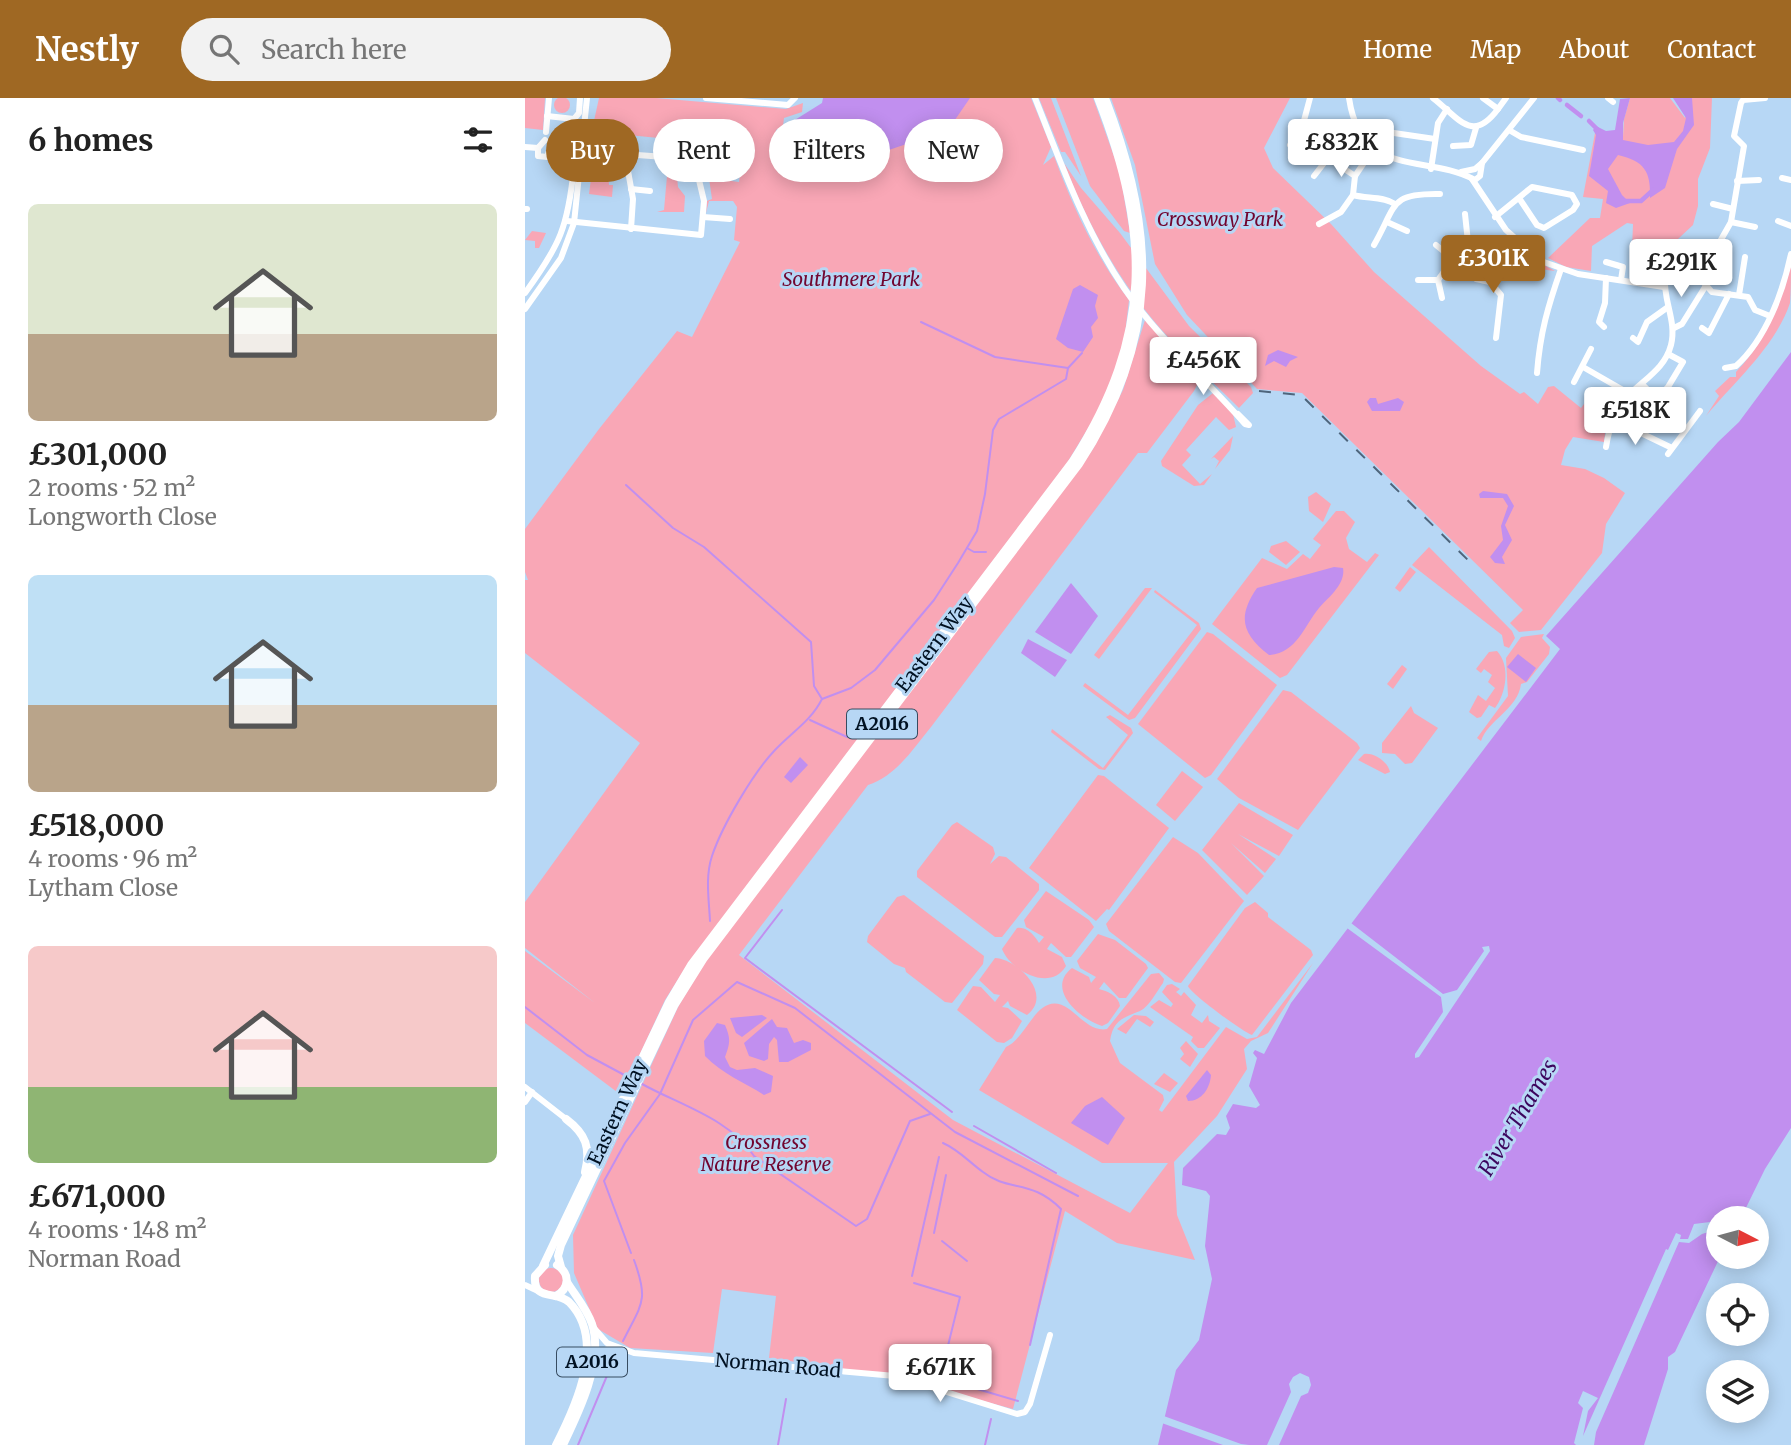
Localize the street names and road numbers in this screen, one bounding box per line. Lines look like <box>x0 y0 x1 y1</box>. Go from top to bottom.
street label: Eastern Way <box>890 591 978 697</box>
road number: A2016 <box>847 710 917 738</box>
street label: Eastern Way <box>582 1055 652 1169</box>
road number: A2016 <box>557 1348 627 1377</box>
street label: Norman Road <box>714 1348 842 1382</box>

